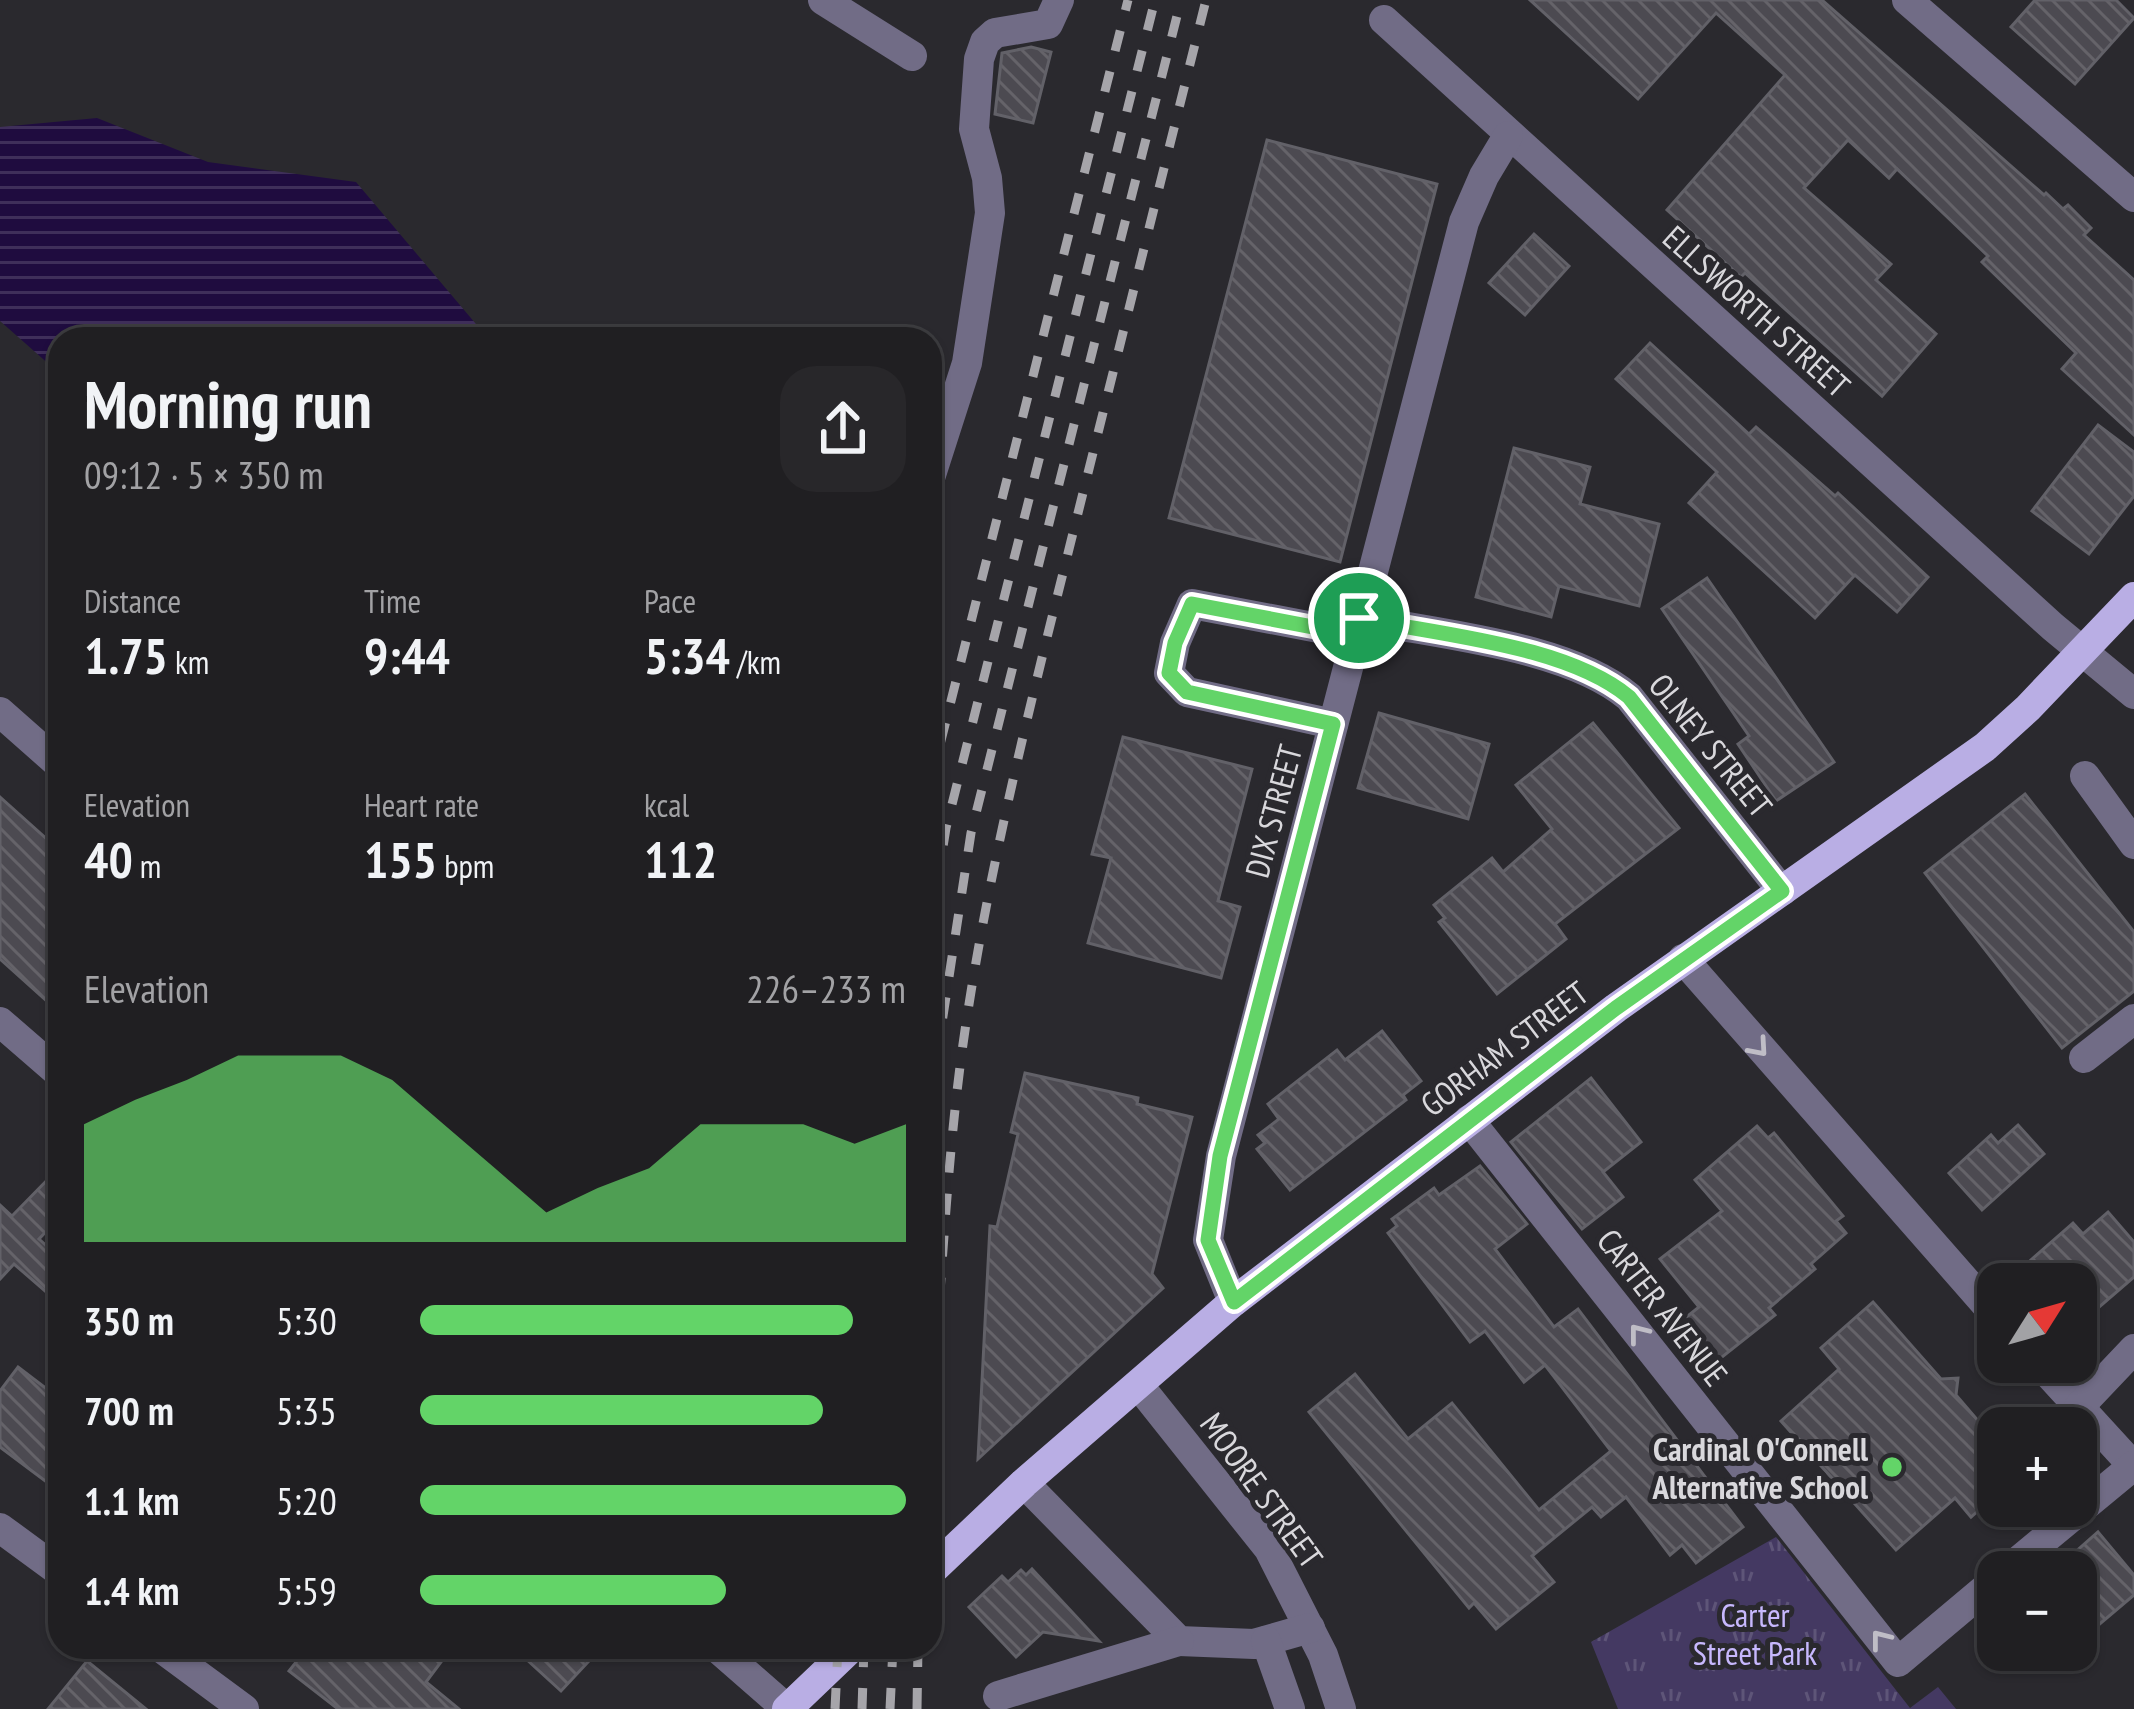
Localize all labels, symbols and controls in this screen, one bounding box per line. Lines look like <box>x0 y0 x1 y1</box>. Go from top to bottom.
street label: ELLSWORTH STREET <box>1655 216 1860 406</box>
text: Morning run <box>84 361 372 446</box>
button: share <box>780 366 906 492</box>
text: 09:12 · 5 × 350 m <box>84 449 324 500</box>
pin <box>1308 567 1410 669</box>
text: Distance <box>84 579 181 622</box>
text: Time <box>364 579 421 622</box>
text: Pace <box>644 579 696 622</box>
icon: arrive <box>1326 585 1392 651</box>
text: 1.75 <box>84 622 168 688</box>
text: 9:44 <box>364 622 450 688</box>
text: 5:34 <box>644 622 730 688</box>
text: km <box>168 640 209 683</box>
text: /km <box>730 640 781 683</box>
street label: OLNEY STREET <box>1640 664 1782 826</box>
street label: DIX STREET <box>1235 740 1311 882</box>
text: Elevation <box>84 783 190 826</box>
text: Heart rate <box>364 783 479 826</box>
text: kcal <box>644 783 689 826</box>
text: 40 <box>84 826 133 892</box>
text: 155 <box>364 826 437 892</box>
text: 112 <box>644 826 717 892</box>
text: m <box>133 844 161 887</box>
text: bpm <box>437 844 494 887</box>
text: Elevation <box>84 963 209 1014</box>
text: 226–233 m <box>746 963 906 1014</box>
street label: GORHAM STREET <box>1411 971 1597 1125</box>
one-way arrow <box>1745 1034 1766 1055</box>
street label: CARTER AVENUE <box>1588 1220 1738 1394</box>
north arrow <box>1977 1263 2097 1383</box>
map controls <box>1977 1263 2097 1671</box>
text: 350 m <box>84 1295 174 1346</box>
text: 5:30 <box>276 1295 337 1346</box>
one-way arrow <box>1631 1325 1652 1347</box>
text: 700 m <box>84 1385 174 1436</box>
text: 5:35 <box>276 1385 337 1436</box>
street label: MOORE STREET <box>1191 1404 1333 1576</box>
button: + <box>1977 1407 2097 1527</box>
place label: Cardinal O'Connell Alternative School <box>1651 1427 1869 1508</box>
marker: Cardinal O'Connell Alternative School <box>1879 1454 1905 1480</box>
text: 1.1 km <box>84 1475 179 1526</box>
text: 5:20 <box>276 1475 337 1526</box>
button: − <box>1977 1551 2097 1671</box>
text: 1.4 km <box>84 1565 179 1616</box>
text: 5:59 <box>276 1565 337 1616</box>
park label: Carter Street Park <box>1693 1593 1817 1674</box>
one-way arrow <box>1873 1631 1894 1653</box>

